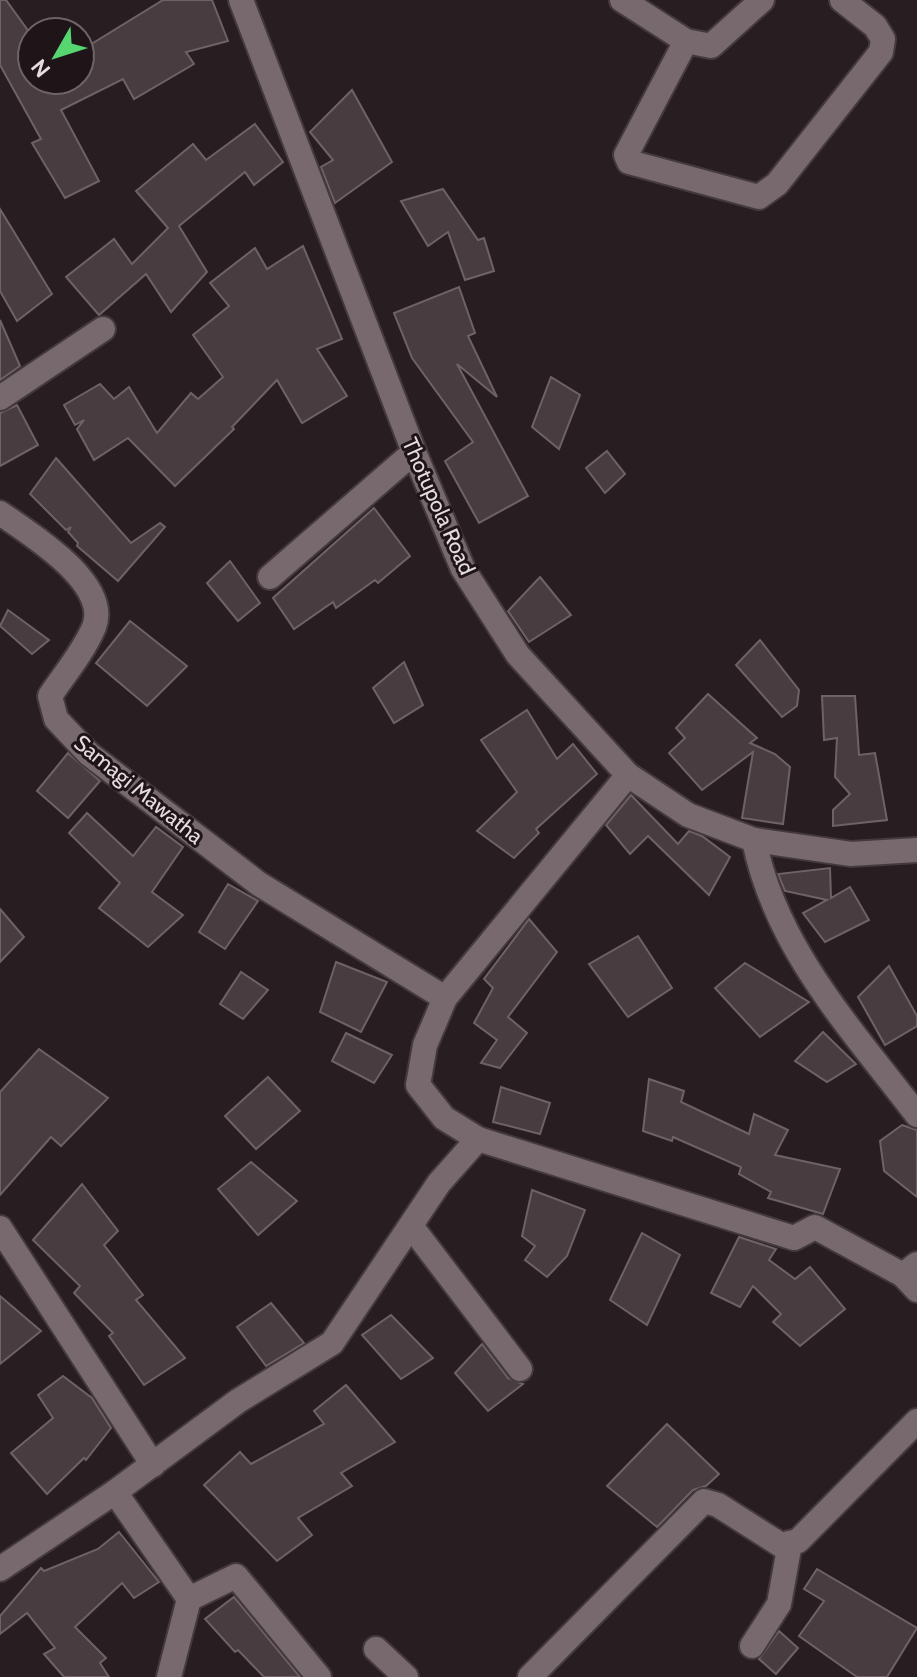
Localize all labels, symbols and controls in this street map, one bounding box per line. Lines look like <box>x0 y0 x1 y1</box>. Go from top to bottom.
north arrow <box>16 16 96 96</box>
text: N <box>25 54 56 83</box>
street label: Thotupola Road <box>396 433 481 579</box>
street label: Samagi Mawatha <box>69 729 209 850</box>

